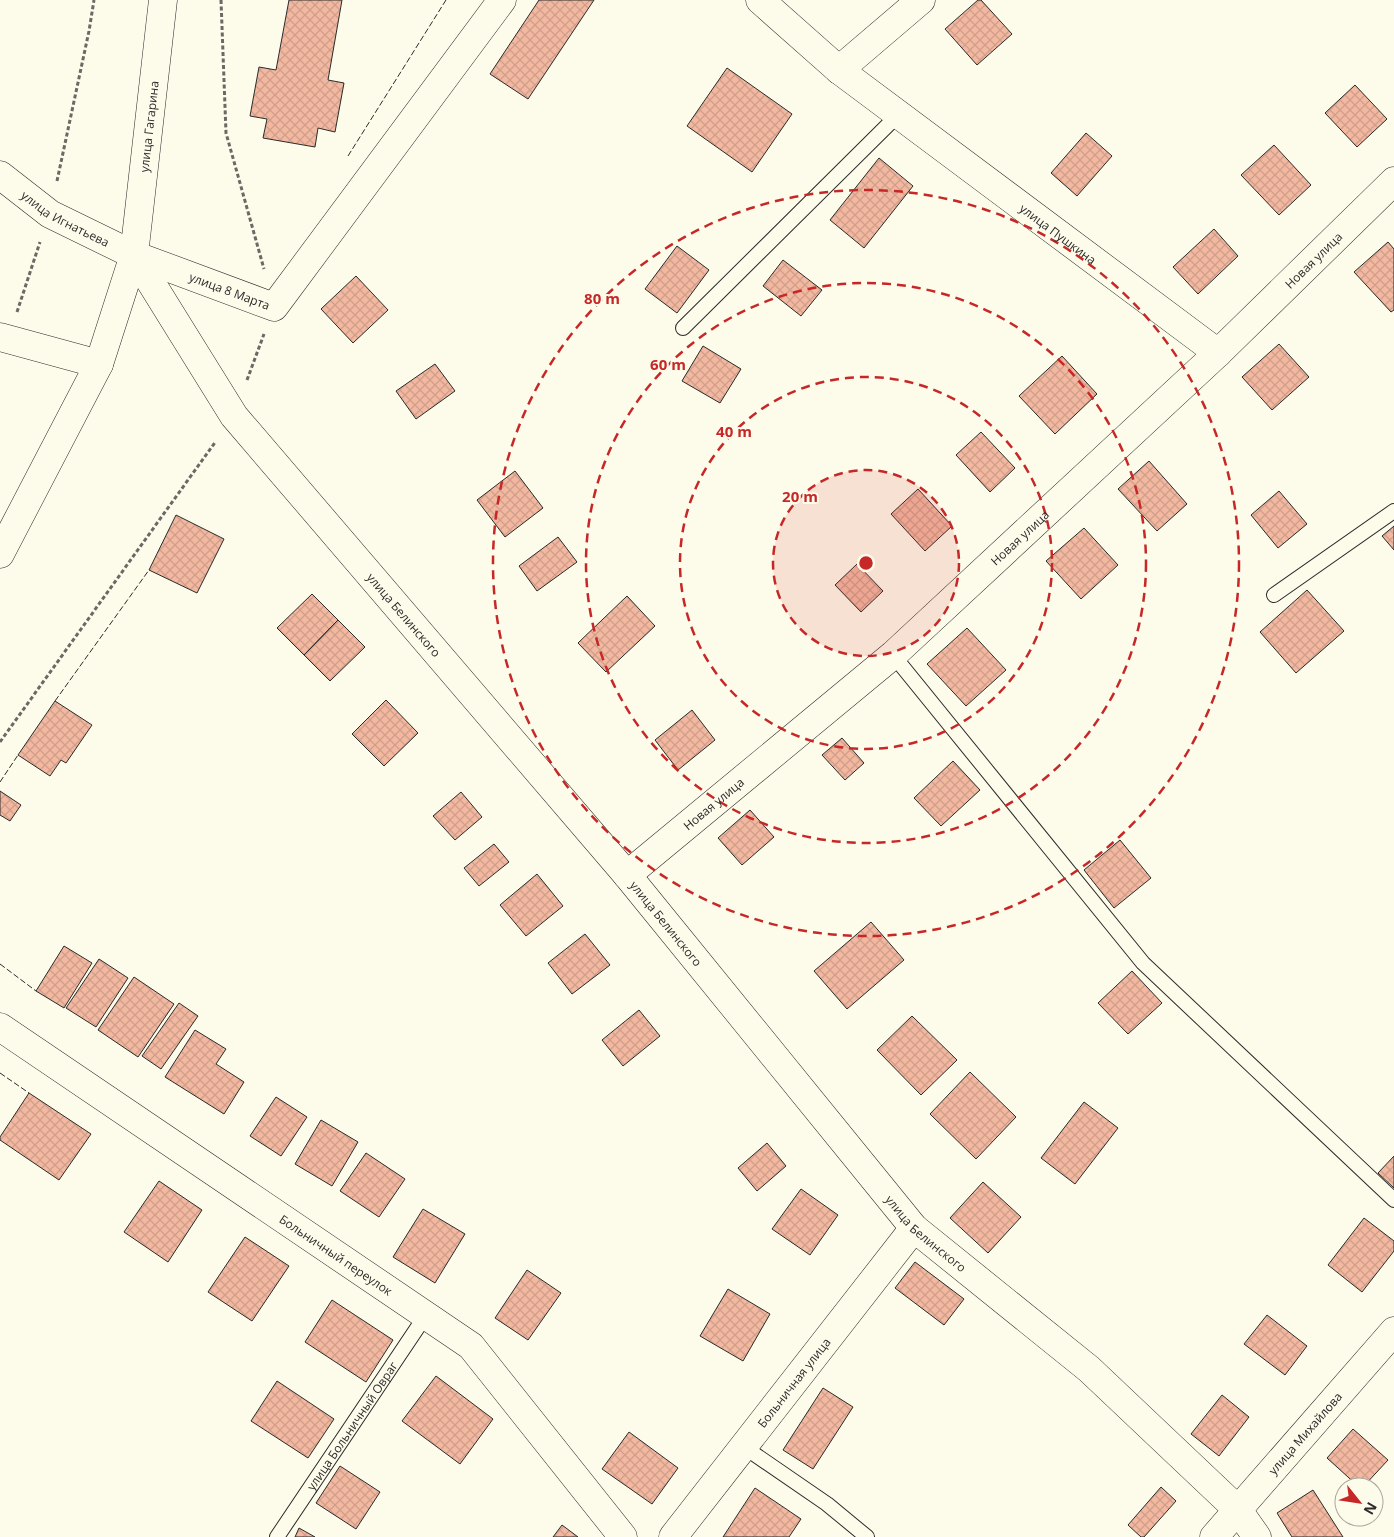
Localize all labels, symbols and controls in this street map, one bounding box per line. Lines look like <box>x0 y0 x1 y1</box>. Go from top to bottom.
street label: улица Гагарина <box>135 80 162 173</box>
street label: улица Игнатьева <box>18 186 112 250</box>
street label: улица Пушкина <box>1016 199 1100 268</box>
street label: Новая улица <box>1281 228 1346 292</box>
street label: улица 8 Марта <box>187 268 273 313</box>
text: 80 m <box>584 288 620 308</box>
text: 60 m <box>650 354 686 374</box>
text: 40 m <box>716 421 752 441</box>
text: 20 m <box>782 486 818 506</box>
street label: Новая улица <box>987 506 1053 569</box>
centre of rings <box>857 554 875 572</box>
street label: улица Белинского <box>363 569 445 660</box>
street label: Новая улица <box>679 773 747 834</box>
street label: улица Белинского <box>626 877 706 970</box>
street label: улица Белинского <box>882 1191 970 1275</box>
street label: Больничный переулок <box>276 1210 397 1300</box>
street label: Больничная улица <box>753 1334 834 1431</box>
street label: улица Больничный Овраг <box>302 1358 401 1494</box>
street label: улица Михайлова <box>1264 1388 1346 1478</box>
north arrow <box>1334 1477 1384 1527</box>
text: N <box>1360 1499 1382 1518</box>

